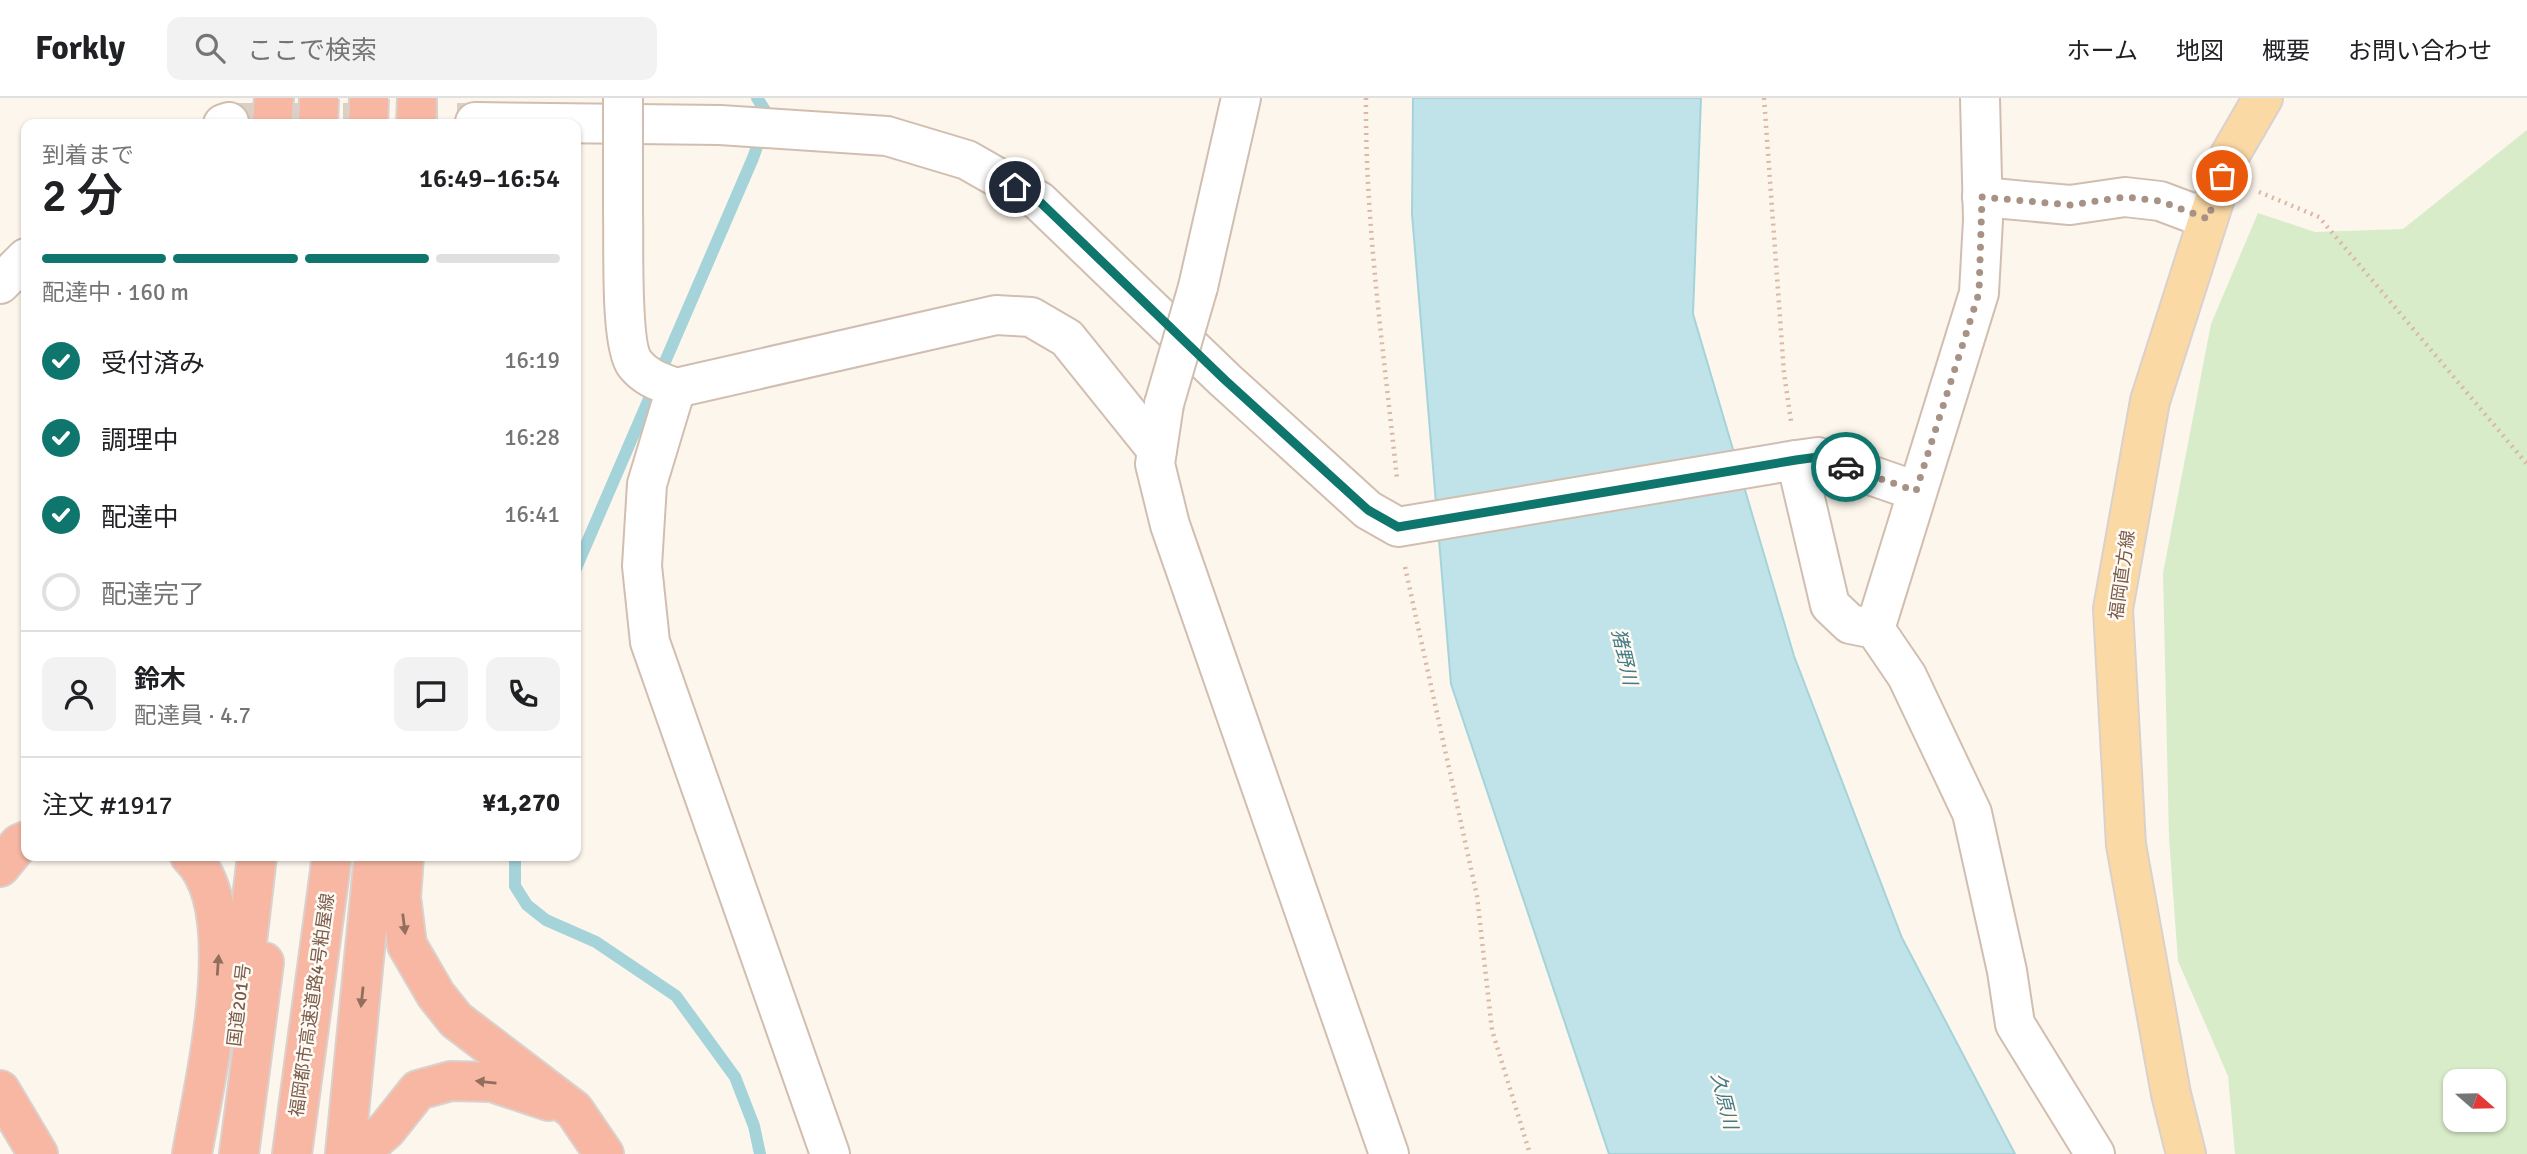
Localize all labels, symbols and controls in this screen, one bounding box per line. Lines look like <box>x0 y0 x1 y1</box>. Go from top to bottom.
search box <box>167 17 657 80</box>
text: Forkly <box>35 28 125 69</box>
icon: search <box>191 29 229 67</box>
text: ここで検索 <box>247 35 377 67</box>
text: ホーム <box>2067 36 2138 66</box>
text: 地図 <box>2176 36 2224 66</box>
text: 概要 <box>2262 36 2310 66</box>
text: お問い合わせ <box>2348 36 2492 66</box>
text: 到着まで <box>42 141 134 170</box>
pin <box>2192 146 2252 206</box>
pin <box>985 157 1045 217</box>
icon: bag <box>2203 157 2241 195</box>
text: 16:49–16:54 <box>419 163 560 195</box>
text: 2 分 <box>42 168 123 224</box>
icon: home <box>996 168 1034 206</box>
text: 配達中 · 160 m <box>42 278 189 307</box>
icon: check <box>42 342 80 380</box>
text: 16:19 <box>504 346 560 375</box>
text: 受付済み <box>101 348 205 380</box>
icon: check <box>42 419 80 457</box>
text: 16:28 <box>504 423 560 452</box>
text: 調理中 <box>101 425 179 457</box>
courier <box>1811 432 1881 502</box>
icon: car <box>1827 448 1865 486</box>
icon: check <box>42 496 80 534</box>
text: 16:41 <box>504 500 560 529</box>
text: 配達中 <box>101 502 179 534</box>
street label: 福岡直方線 <box>2105 529 2139 621</box>
text: 配達完了 <box>101 579 205 611</box>
water label: 猪野川 <box>1606 627 1643 689</box>
button: person <box>42 657 116 731</box>
button: chat <box>394 657 468 731</box>
button: phone <box>486 657 560 731</box>
text: 鈴木 <box>134 664 186 696</box>
text: 配達員 · 4.7 <box>134 701 251 730</box>
text: ¥1,270 <box>482 787 560 819</box>
text: 注文 #1917 <box>42 790 173 822</box>
street label: 福岡都市高速道路4号粕屋線 <box>285 892 339 1118</box>
one-way arrow <box>399 913 410 935</box>
one-way arrow <box>213 954 224 976</box>
street label: 国道201号 <box>223 962 255 1048</box>
one-way arrow <box>356 986 367 1008</box>
north arrow <box>2443 1069 2506 1132</box>
map controls <box>2443 1069 2506 1132</box>
water label: 久原川 <box>1705 1070 1743 1133</box>
one-way arrow <box>474 1077 496 1088</box>

